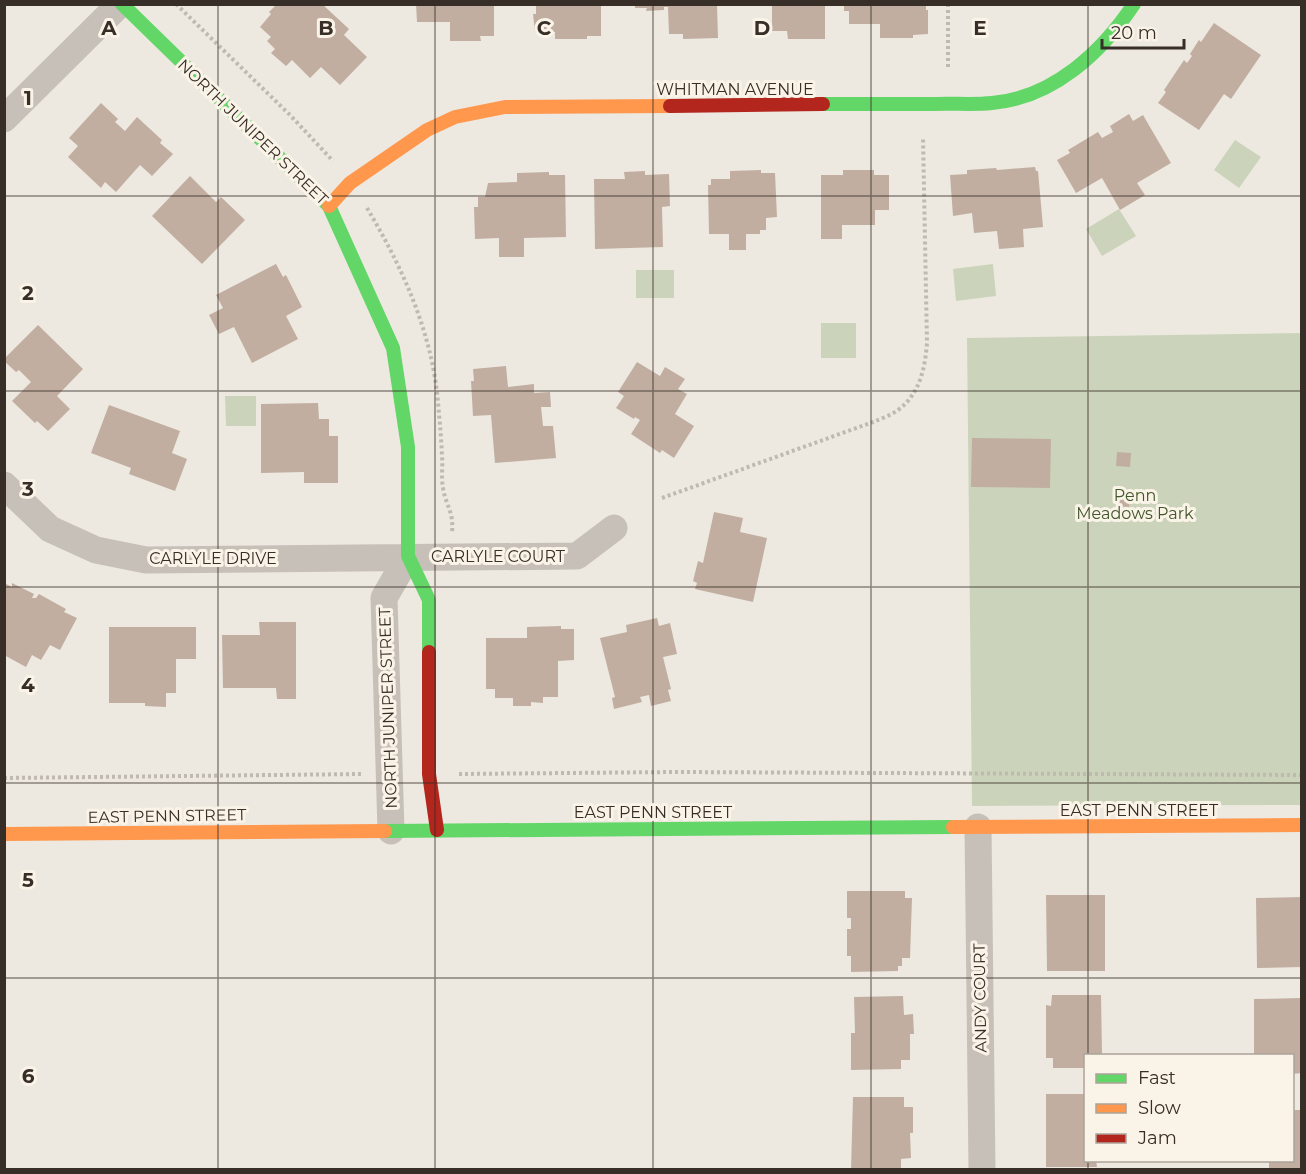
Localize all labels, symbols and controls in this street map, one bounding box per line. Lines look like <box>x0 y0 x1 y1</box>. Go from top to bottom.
scale bar <box>1102 12 1184 50</box>
text: A <box>100 16 117 40</box>
text: B <box>318 16 334 40</box>
text: C <box>537 16 552 40</box>
text: D <box>754 16 770 40</box>
text: E <box>973 16 987 40</box>
text: 20 m <box>1111 22 1157 44</box>
street label: NORTH JUNIPER STREET <box>174 55 333 209</box>
street label: WHITMAN AVENUE <box>656 80 814 99</box>
text: 1 <box>24 86 32 110</box>
text: 2 <box>22 281 34 305</box>
text: 3 <box>21 477 34 501</box>
park label: Penn Meadows Park <box>1076 486 1194 523</box>
street label: CARLYLE COURT <box>431 547 566 566</box>
street label: CARLYLE DRIVE <box>149 549 277 568</box>
street label: NORTH JUNIPER STREET <box>375 606 401 809</box>
text: 4 <box>21 673 35 697</box>
street label: EAST PENN STREET <box>1060 801 1219 820</box>
street label: EAST PENN STREET <box>574 803 733 822</box>
street label: EAST PENN STREET <box>88 805 247 827</box>
text: 5 <box>22 868 34 892</box>
street label: ANDY COURT <box>970 943 990 1053</box>
legend <box>1084 1054 1294 1162</box>
text: 6 <box>22 1064 35 1088</box>
text: Fast <box>1138 1067 1176 1089</box>
text: Slow <box>1138 1097 1181 1119</box>
text: Jam <box>1137 1127 1177 1149</box>

